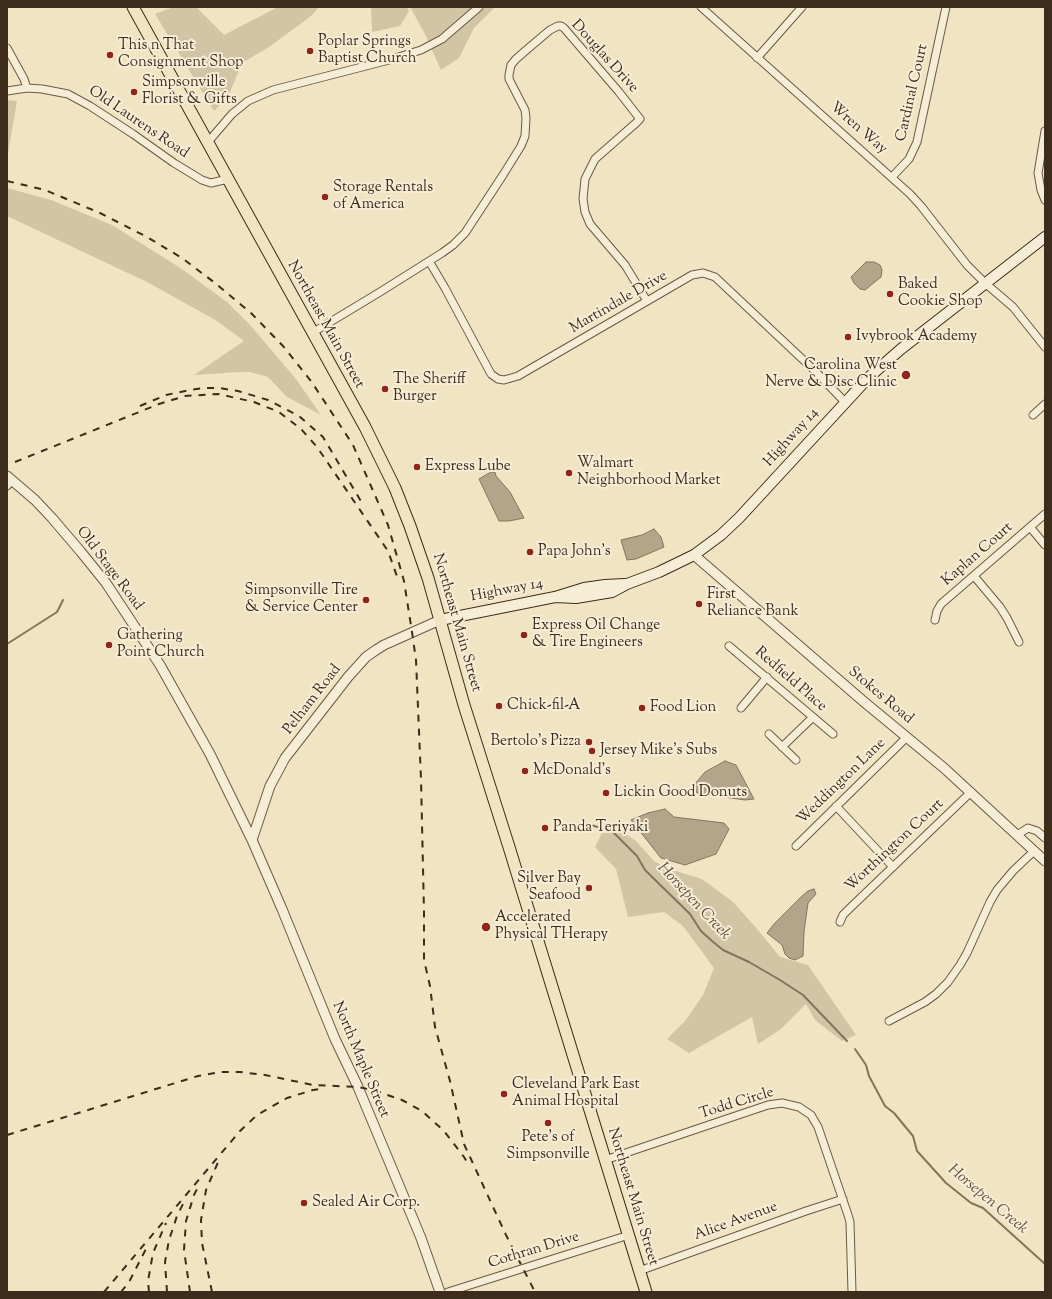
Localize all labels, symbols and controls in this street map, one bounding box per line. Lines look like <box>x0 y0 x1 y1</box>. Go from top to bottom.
street label: Douglas Drive <box>566 17 642 97</box>
place label: Poplar Springs Baptist Church <box>318 33 417 68</box>
place label: This n That Consignment Shop <box>118 37 243 72</box>
street label: Cardinal Court <box>893 43 933 143</box>
marker: Poplar Springs Baptist Church <box>305 46 315 56</box>
marker: This n That Consignment Shop <box>105 50 115 60</box>
place label: Simpsonville Florist & Gifts <box>142 74 237 109</box>
street label: Old Laurens Road <box>84 83 192 163</box>
marker: Simpsonville Florist & Gifts <box>129 87 139 97</box>
street label: Wren Way <box>826 99 890 159</box>
place label: Storage Rentals of America <box>333 179 433 214</box>
marker: Storage Rentals of America <box>320 192 330 202</box>
street label: Northeast Main Street <box>282 258 368 392</box>
street label: Martindale Drive <box>567 268 671 338</box>
place label: Baked Cookie Shop <box>898 276 983 311</box>
marker: Baked Cookie Shop <box>885 289 895 299</box>
place label: Ivybrook Academy <box>856 328 977 346</box>
marker: Ivybrook Academy <box>843 332 853 342</box>
place label: Carolina West Nerve & Disc Clinic <box>765 357 897 392</box>
marker: Carolina West Nerve & Disc Clinic <box>900 369 912 381</box>
place label: The Sheriff Burger <box>393 371 466 406</box>
marker: The Sheriff Burger <box>380 384 390 394</box>
street label: Highway 14 <box>761 405 823 471</box>
place label: Walmart Neighborhood Market <box>577 455 721 490</box>
place label: Express Lube <box>425 458 511 476</box>
marker: Express Lube <box>412 462 422 472</box>
marker: Walmart Neighborhood Market <box>564 468 574 478</box>
street label: Kaplan Court <box>939 519 1017 591</box>
street label: Old Stage Road <box>72 523 146 615</box>
place label: Papa John's <box>538 543 611 561</box>
marker: Papa John's <box>525 547 535 557</box>
street label: Northeast Main Street <box>428 552 484 694</box>
street label: Highway 14 <box>469 575 545 607</box>
place label: Simpsonville Tire & Service Center <box>245 582 358 617</box>
place label: First Reliance Bank <box>707 586 799 621</box>
marker: Simpsonville Tire & Service Center <box>361 595 371 605</box>
marker: First Reliance Bank <box>694 599 704 609</box>
place label: Express Oil Change & Tire Engineers <box>532 617 660 652</box>
place label: Gathering Point Church <box>117 627 205 662</box>
marker: Express Oil Change & Tire Engineers <box>519 630 529 640</box>
marker: Gathering Point Church <box>104 640 114 650</box>
street label: Redfield Place <box>750 644 830 716</box>
street label: Pelham Road <box>280 661 346 739</box>
street label: Stokes Road <box>844 663 916 729</box>
place label: Chick-fil-A <box>507 697 581 715</box>
place label: Food Lion <box>650 699 716 717</box>
marker: Chick-fil-A <box>494 701 504 711</box>
marker: Food Lion <box>637 703 647 713</box>
place label: Bertolo's Pizza <box>491 733 581 751</box>
street label: Weddington Lane <box>794 735 890 829</box>
marker: Bertolo's Pizza <box>584 737 594 747</box>
place label: Jersey Mike's Subs <box>600 742 717 760</box>
marker: Jersey Mike's Subs <box>587 746 597 756</box>
place label: McDonald's <box>533 762 611 780</box>
marker: McDonald's <box>520 766 530 776</box>
place label: Lickin Good Donuts <box>614 784 747 802</box>
marker: Lickin Good Donuts <box>601 788 611 798</box>
street label: Worthington Court <box>842 796 948 896</box>
place label: Panda Teriyaki <box>553 819 648 837</box>
marker: Panda Teriyaki <box>540 823 550 833</box>
water label: Horsepen Creek <box>652 859 734 945</box>
place label: Silver Bay Seafood <box>517 870 581 905</box>
marker: Silver Bay Seafood <box>584 883 594 893</box>
place label: Accelerated Physical THerapy <box>495 909 608 944</box>
marker: Accelerated Physical THerapy <box>480 921 492 933</box>
street label: North Maple Street <box>327 999 393 1121</box>
place label: Cleveland Park East Animal Hospital <box>512 1076 640 1111</box>
street label: Todd Circle <box>698 1084 776 1124</box>
marker: Cleveland Park East Animal Hospital <box>499 1089 509 1099</box>
marker: Pete's of Simpsonville <box>543 1118 553 1128</box>
street label: Northeast Main Street <box>602 1126 662 1268</box>
place label: Pete's of Simpsonville <box>506 1129 590 1164</box>
water label: Horsepen Creek <box>943 1161 1031 1239</box>
place label: Sealed Air Corp. <box>312 1194 420 1212</box>
marker: Sealed Air Corp. <box>299 1198 309 1208</box>
street label: Alice Avenue <box>692 1199 780 1245</box>
street label: Cothran Drive <box>486 1229 582 1273</box>

